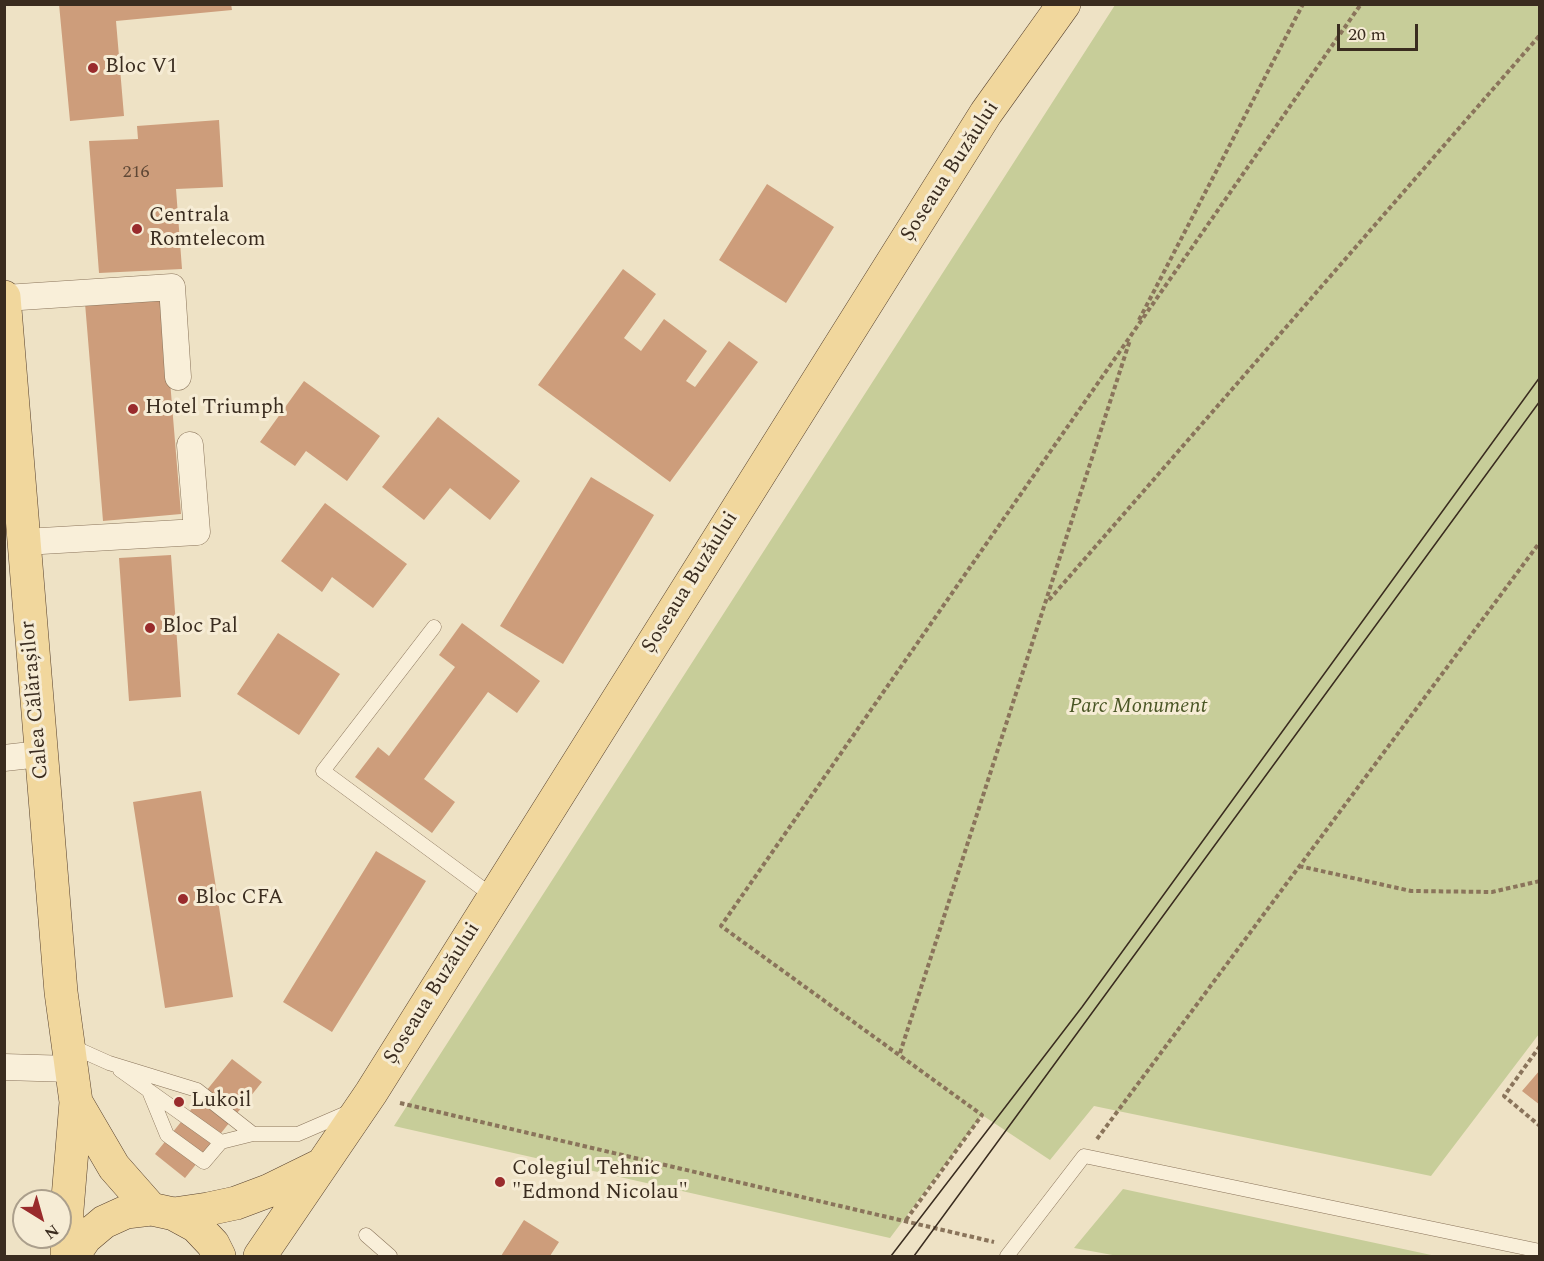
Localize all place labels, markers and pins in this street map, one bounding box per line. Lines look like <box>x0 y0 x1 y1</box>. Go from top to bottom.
place label: Bloc V1 <box>105 55 178 81</box>
marker: Bloc V1 <box>86 61 100 75</box>
place label: Centrala Romtelecom <box>149 204 266 254</box>
marker: Centrala Romtelecom <box>130 222 144 236</box>
place label: Hotel Triumph <box>145 396 285 422</box>
marker: Hotel Triumph <box>126 402 140 416</box>
place label: Bloc Pal <box>162 615 238 641</box>
marker: Bloc Pal <box>143 621 157 635</box>
place label: Bloc CFA <box>195 886 284 912</box>
marker: Bloc CFA <box>176 892 190 906</box>
place label: Lukoil <box>191 1089 251 1115</box>
marker: Lukoil <box>172 1095 186 1109</box>
place label: Colegiul Tehnic "Edmond Nicolau" <box>512 1157 688 1207</box>
marker: Colegiul Tehnic "Edmond Nicolau" <box>493 1175 507 1189</box>

